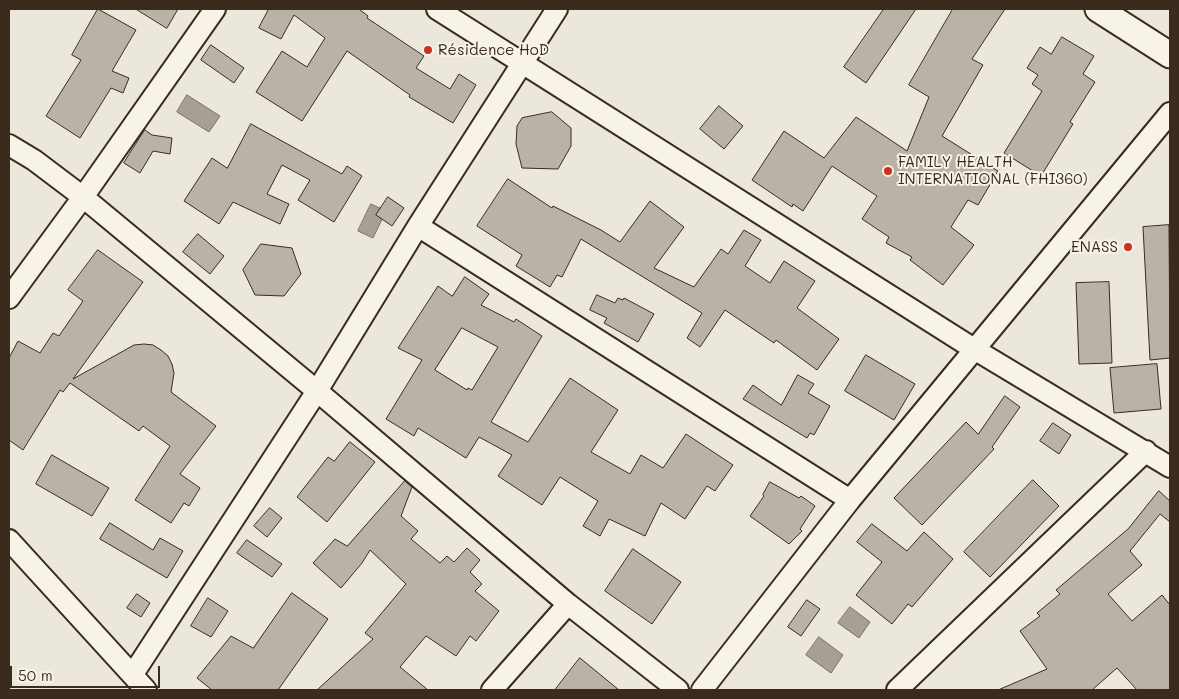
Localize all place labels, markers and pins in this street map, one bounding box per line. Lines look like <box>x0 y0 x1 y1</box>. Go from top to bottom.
place label: Résidence HoD <box>438 41 549 59</box>
marker: Résidence HoD <box>422 44 434 56</box>
place label: FAMILY HEALTH INTERNATIONAL (FHI360) <box>898 153 1088 188</box>
marker: FAMILY HEALTH INTERNATIONAL (FHI360) <box>882 165 894 177</box>
place label: ENASS <box>1071 238 1118 256</box>
marker: ENASS <box>1122 241 1134 253</box>

